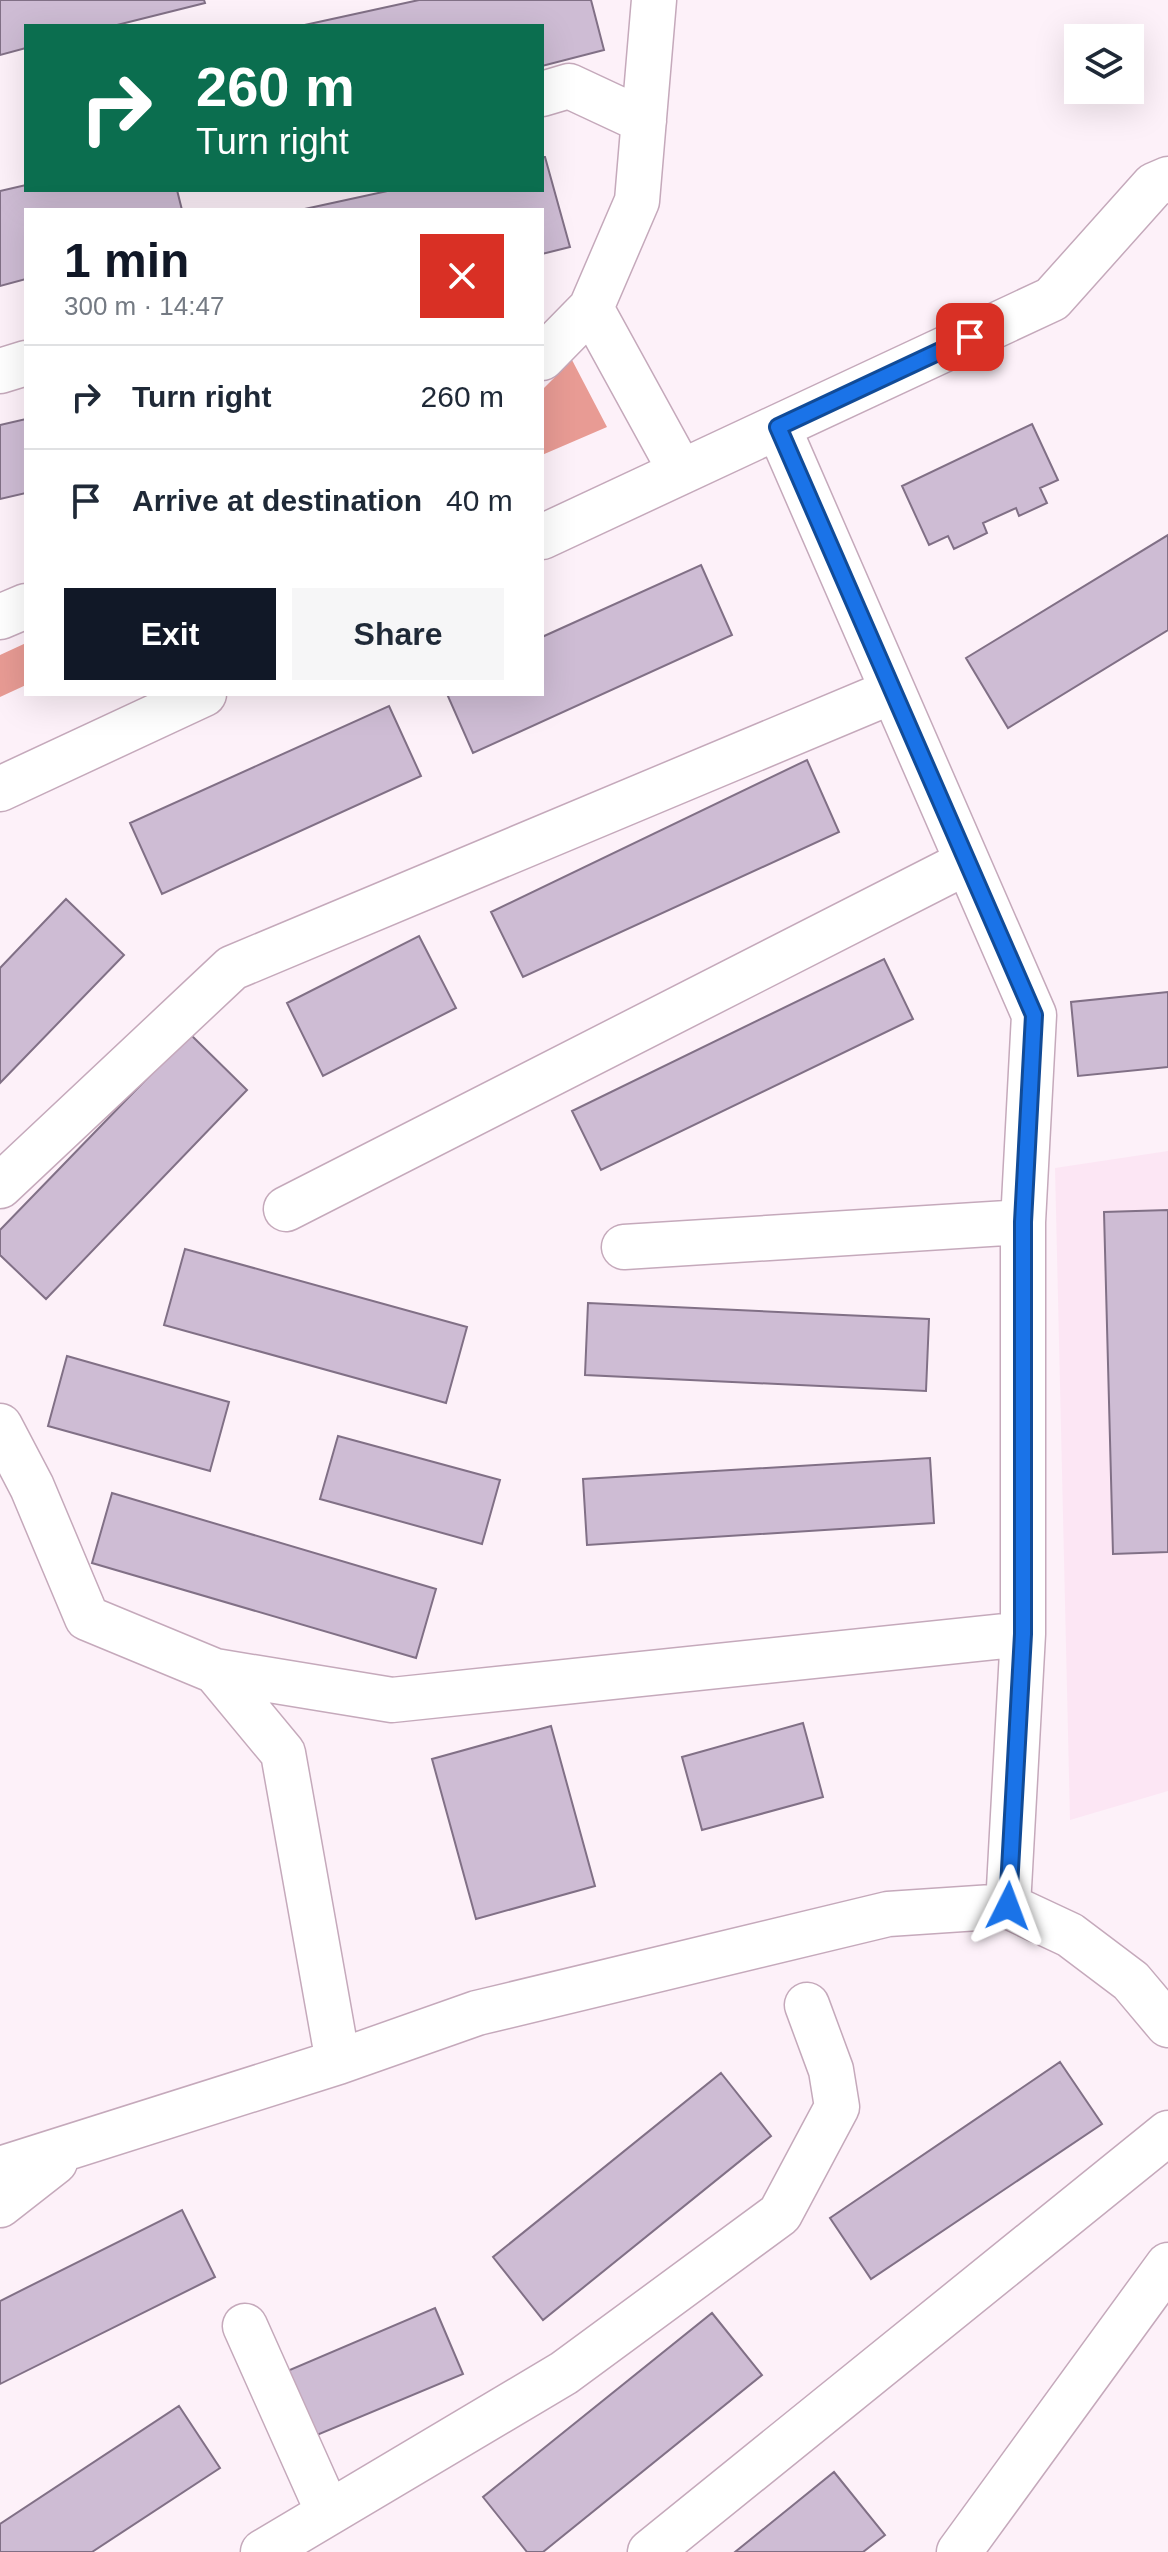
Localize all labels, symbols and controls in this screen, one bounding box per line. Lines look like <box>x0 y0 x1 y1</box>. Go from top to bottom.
map controls <box>1064 24 1144 104</box>
button: layers <box>1064 24 1144 104</box>
text: 260 m <box>196 55 355 118</box>
icon: right <box>64 56 168 160</box>
text: Turn right <box>196 121 349 162</box>
text: 1 min <box>64 234 189 287</box>
button: close <box>420 234 504 318</box>
text: 300 m · 14:47 <box>64 291 224 321</box>
pin <box>936 303 1004 371</box>
icon: arrive <box>948 315 992 359</box>
icon: right <box>64 375 108 419</box>
text: Turn right <box>132 380 271 413</box>
text: 260 m <box>421 380 504 413</box>
icon: arrive <box>64 479 108 523</box>
text: Arrive at destination <box>132 484 422 517</box>
text: 40 m <box>446 484 513 517</box>
button: Exit <box>64 588 276 680</box>
button: Share <box>292 588 504 680</box>
position arrow <box>966 1864 1050 1948</box>

